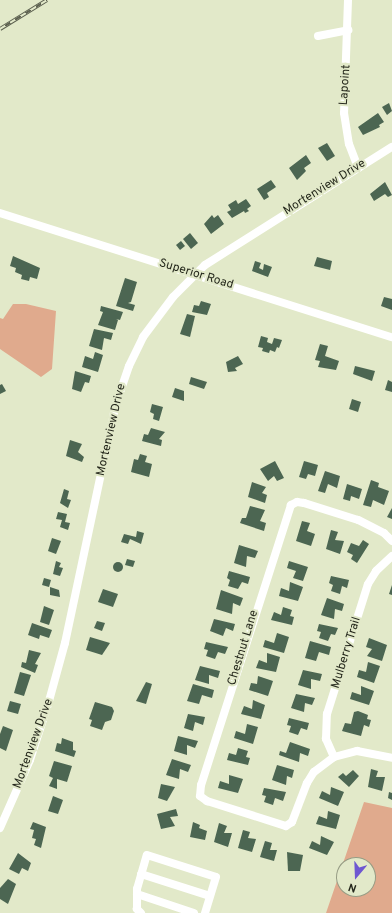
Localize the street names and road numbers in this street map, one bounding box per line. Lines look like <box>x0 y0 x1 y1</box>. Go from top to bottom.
street label: Lapoint <box>337 64 355 106</box>
street label: Mortenview Drive <box>281 157 369 219</box>
street label: Superior Road <box>157 257 235 293</box>
street label: Mortenview Drive <box>94 382 130 478</box>
street label: Chestnut Lane <box>226 609 262 687</box>
street label: Mulberry Trail <box>329 615 365 691</box>
street label: Mortenview Drive <box>11 697 57 791</box>

